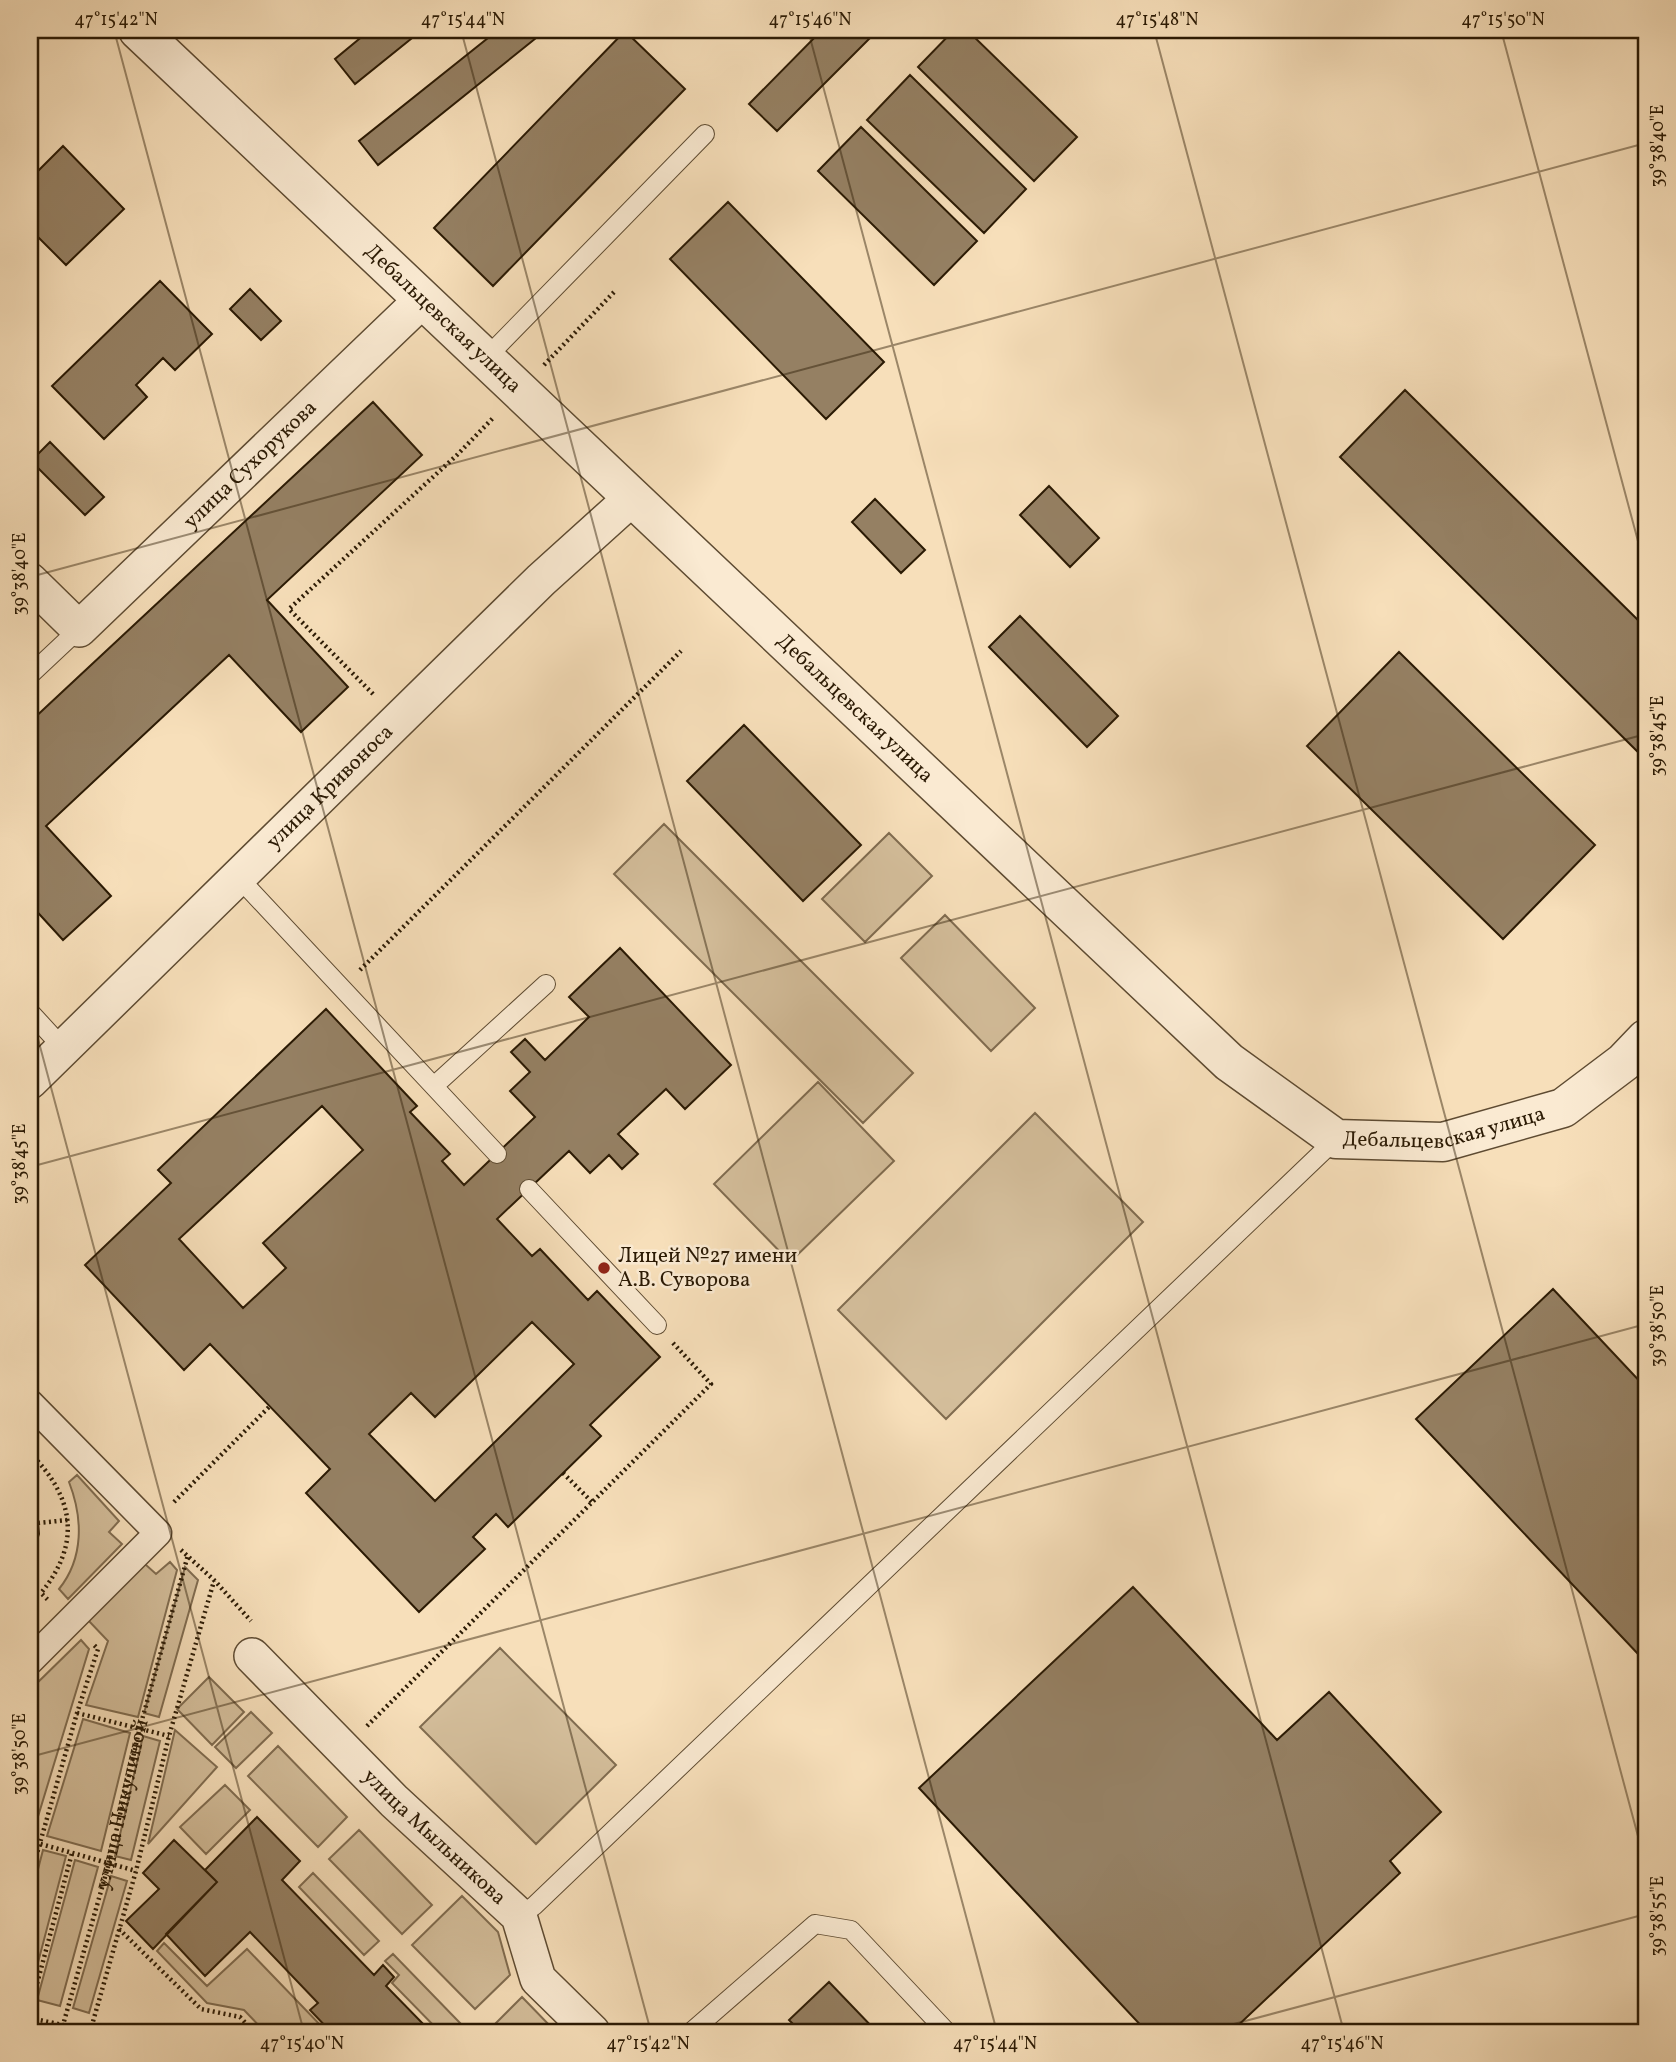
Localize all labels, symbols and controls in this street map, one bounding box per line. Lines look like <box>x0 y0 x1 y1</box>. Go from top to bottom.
text: 47°15'42"N <box>74 8 158 33</box>
text: 47°15'44"N <box>421 8 505 33</box>
text: 47°15'46"N <box>768 8 852 33</box>
text: 47°15'48"N <box>1115 8 1199 33</box>
text: 47°15'50"N <box>1461 8 1545 33</box>
text: 39°38'40"E <box>1646 104 1671 187</box>
street label: Дебальцевская улица <box>358 237 528 400</box>
street label: улица Сухорукова <box>177 394 324 536</box>
text: 39°38'40"E <box>8 532 33 615</box>
street label: Дебальцевская улица <box>770 627 940 790</box>
text: 39°38'45"E <box>1646 695 1671 776</box>
street label: улица Кривоноса <box>260 718 400 856</box>
street label: Дебальцевская улица <box>1342 1099 1548 1157</box>
text: 39°38'45"E <box>8 1123 33 1204</box>
place label: Лицей №27 имени А.В. Суворова <box>618 1242 798 1295</box>
marker: Лицей №27 имени А.В. Суворова <box>596 1260 612 1276</box>
text: 39°38'50"E <box>1646 1285 1671 1367</box>
text: 39°38'50"E <box>8 1713 33 1795</box>
street label: улица Никулиной <box>88 1715 156 1893</box>
street label: улица Мыльникова <box>356 1762 513 1912</box>
text: 39°38'55"E <box>1646 1875 1671 1956</box>
text: 47°15'40"N <box>260 2032 344 2057</box>
text: 47°15'42"N <box>606 2032 690 2057</box>
text: 47°15'44"N <box>953 2032 1037 2057</box>
text: 47°15'46"N <box>1300 2032 1384 2057</box>

